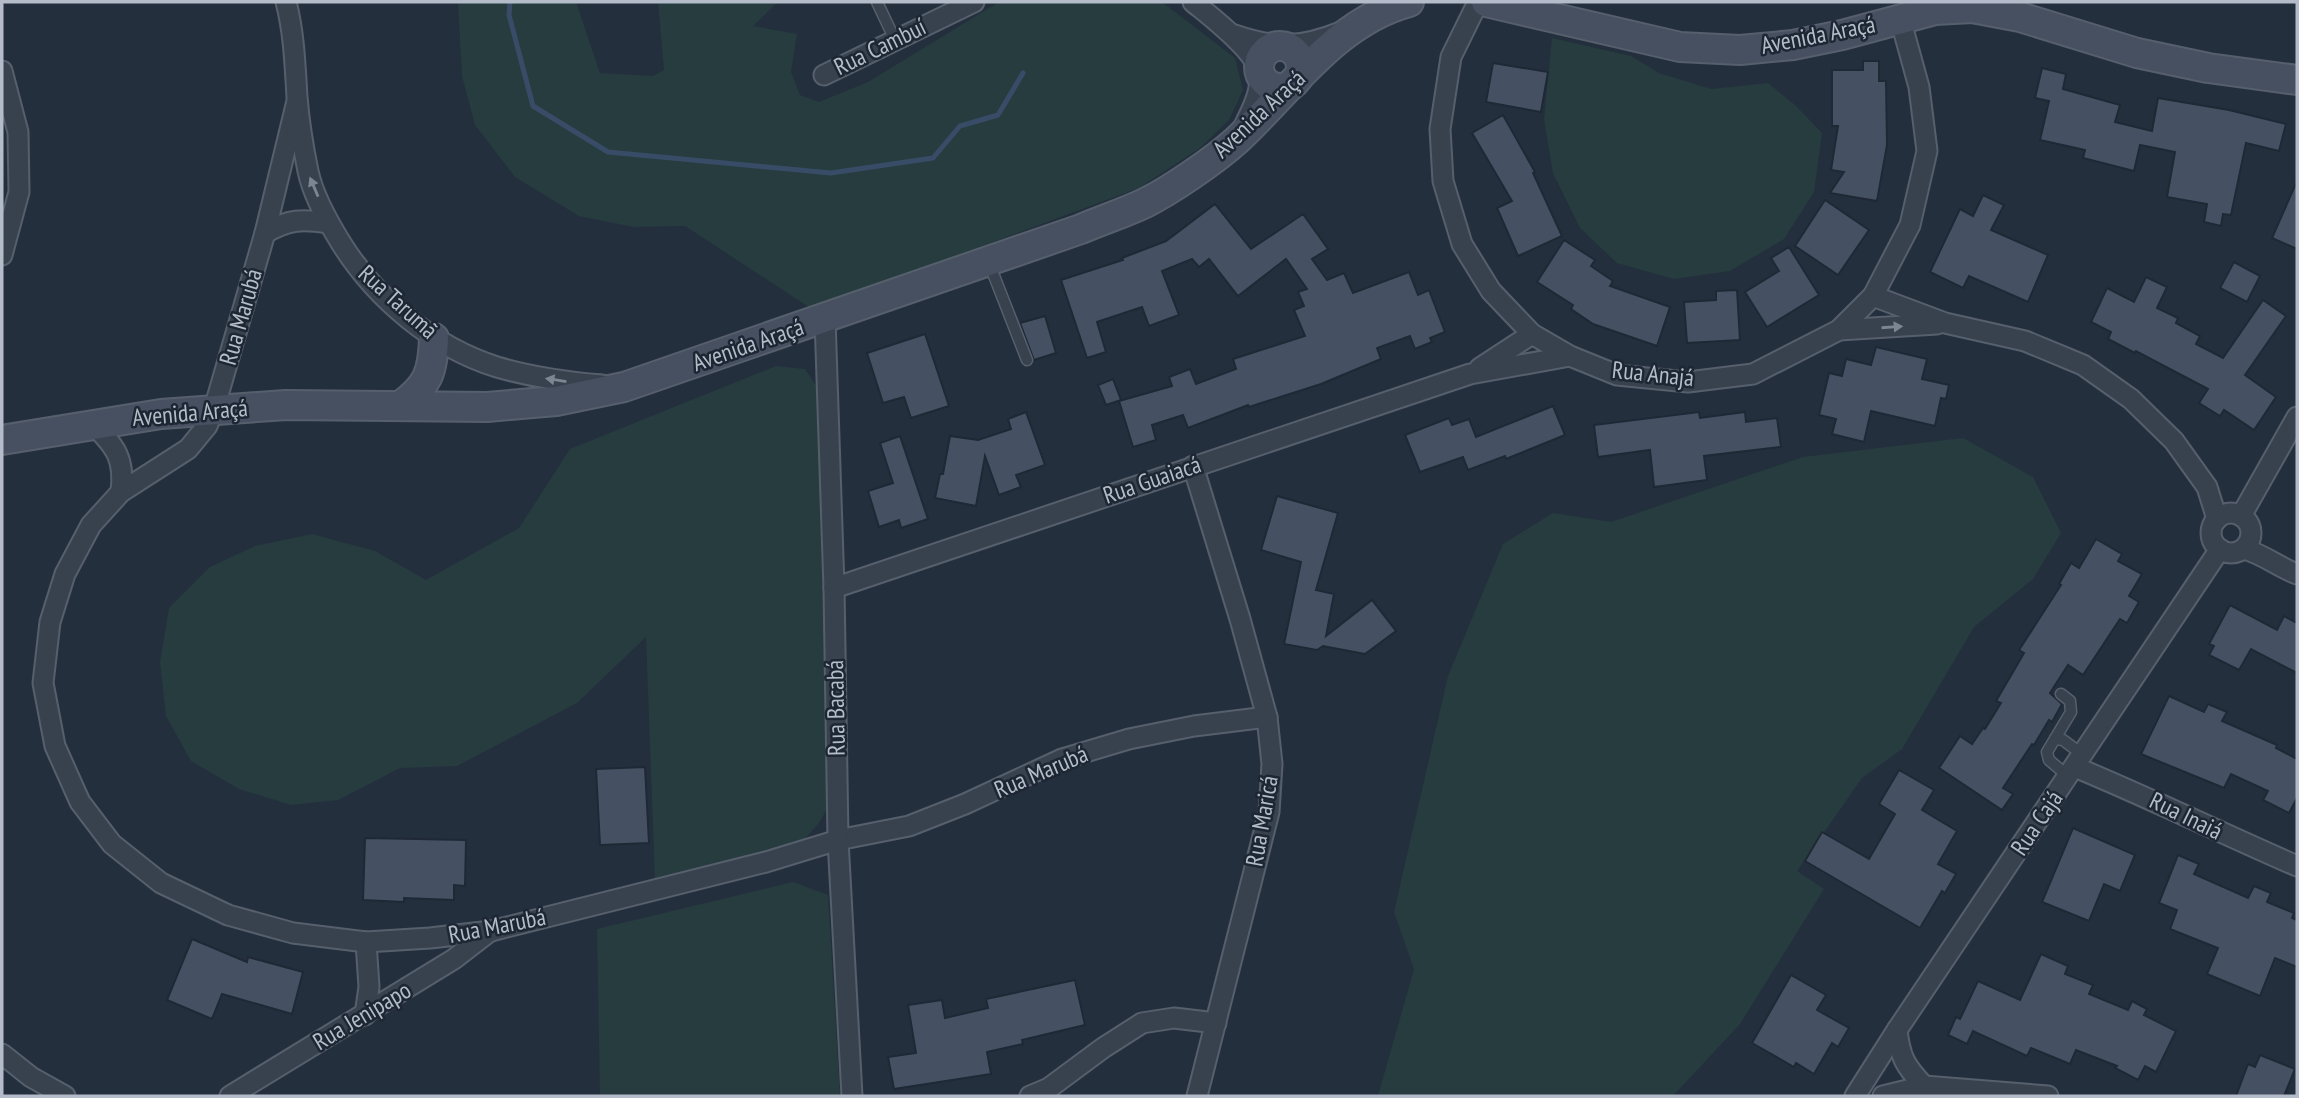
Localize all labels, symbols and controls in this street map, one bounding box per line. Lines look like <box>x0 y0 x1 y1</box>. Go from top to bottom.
street label: Avenida Araçá <box>1758 8 1878 61</box>
street label: Rua Cambuí <box>829 11 931 82</box>
street label: Avenida Araçá <box>1206 63 1312 164</box>
one-way arrow <box>308 177 319 198</box>
street label: Rua Tarumã <box>352 258 445 345</box>
street label: Rua Marubá <box>212 265 269 368</box>
street label: Avenida Araçá <box>688 311 808 378</box>
one-way arrow <box>1881 321 1903 332</box>
street label: Rua Anajá <box>1611 354 1696 393</box>
one-way arrow <box>545 374 567 385</box>
street label: Avenida Araçá <box>131 392 249 433</box>
street label: Rua Guaiacá <box>1099 448 1205 511</box>
street label: Rua Bacabá <box>819 660 852 756</box>
street label: Rua Marubá <box>989 738 1092 805</box>
street label: Rua Maricá <box>1238 773 1285 869</box>
street label: Rua Cajá <box>2004 784 2069 861</box>
street label: Rua Inaiá <box>2145 785 2228 846</box>
street label: Rua Marubá <box>446 901 548 950</box>
street label: Rua Jenipapo <box>307 974 416 1057</box>

